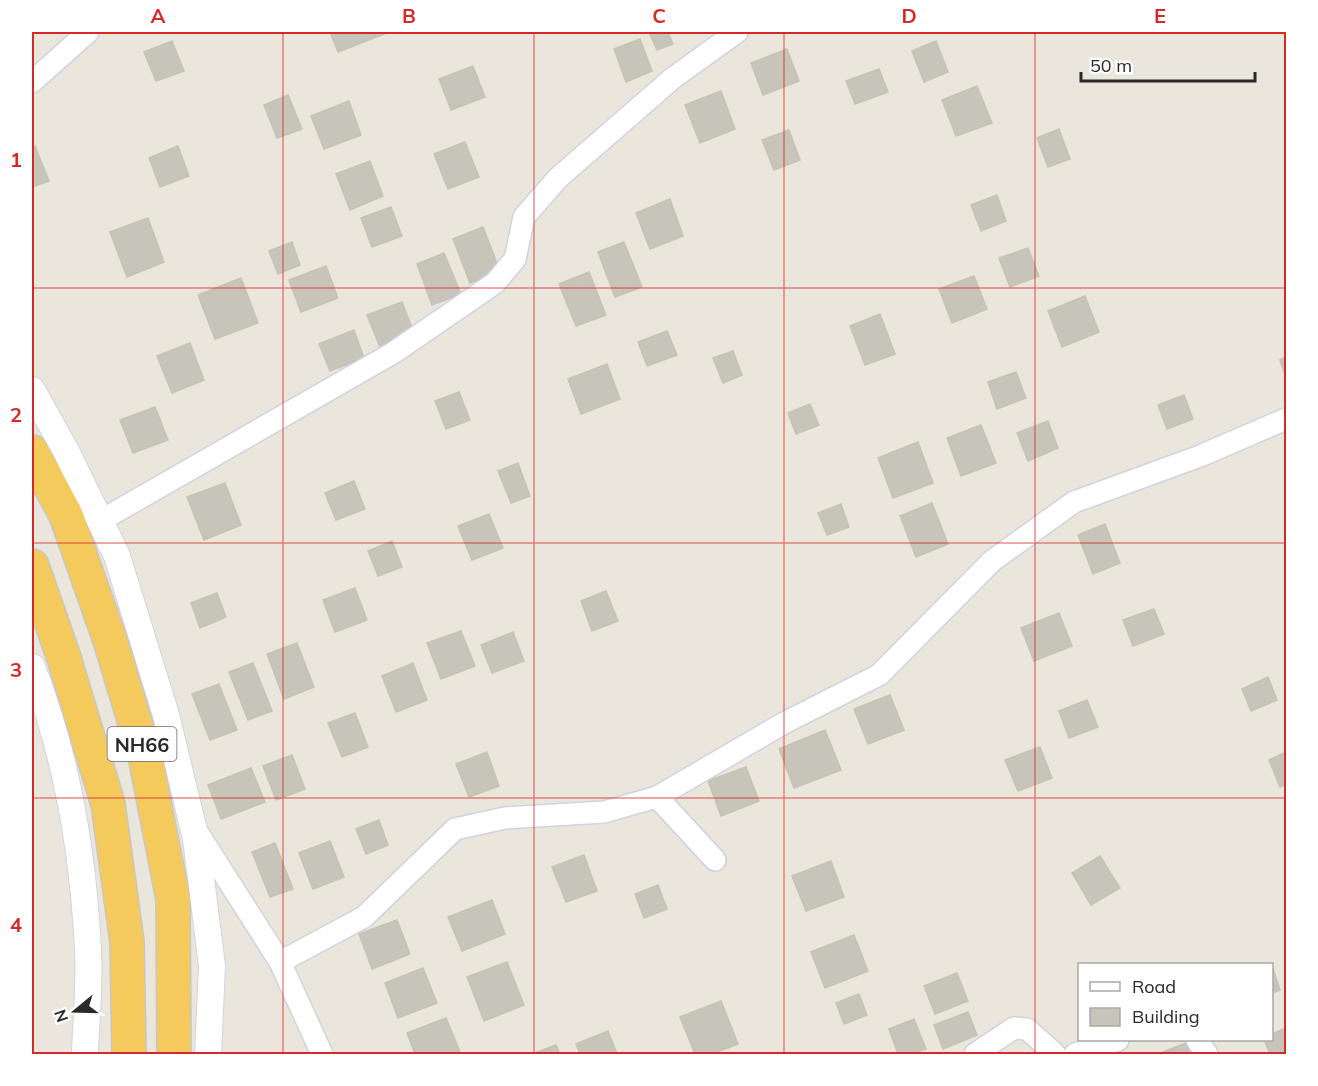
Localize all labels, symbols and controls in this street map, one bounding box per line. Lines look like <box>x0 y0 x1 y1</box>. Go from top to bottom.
text: A <box>151 3 166 28</box>
text: B <box>402 3 416 28</box>
text: C <box>652 3 666 28</box>
text: D <box>901 3 917 28</box>
text: E <box>1154 3 1166 28</box>
scale bar <box>1081 45 1255 83</box>
text: 50 m <box>1090 54 1132 77</box>
text: 1 <box>10 147 22 172</box>
text: 2 <box>10 402 22 427</box>
text: 3 <box>10 657 22 682</box>
road number: NH66 <box>108 727 176 761</box>
text: 4 <box>10 912 22 937</box>
legend <box>1078 963 1273 1041</box>
text: Road <box>1132 975 1176 998</box>
north arrow <box>45 981 105 1041</box>
text: Building <box>1132 1005 1200 1028</box>
text: N <box>49 1007 72 1025</box>

